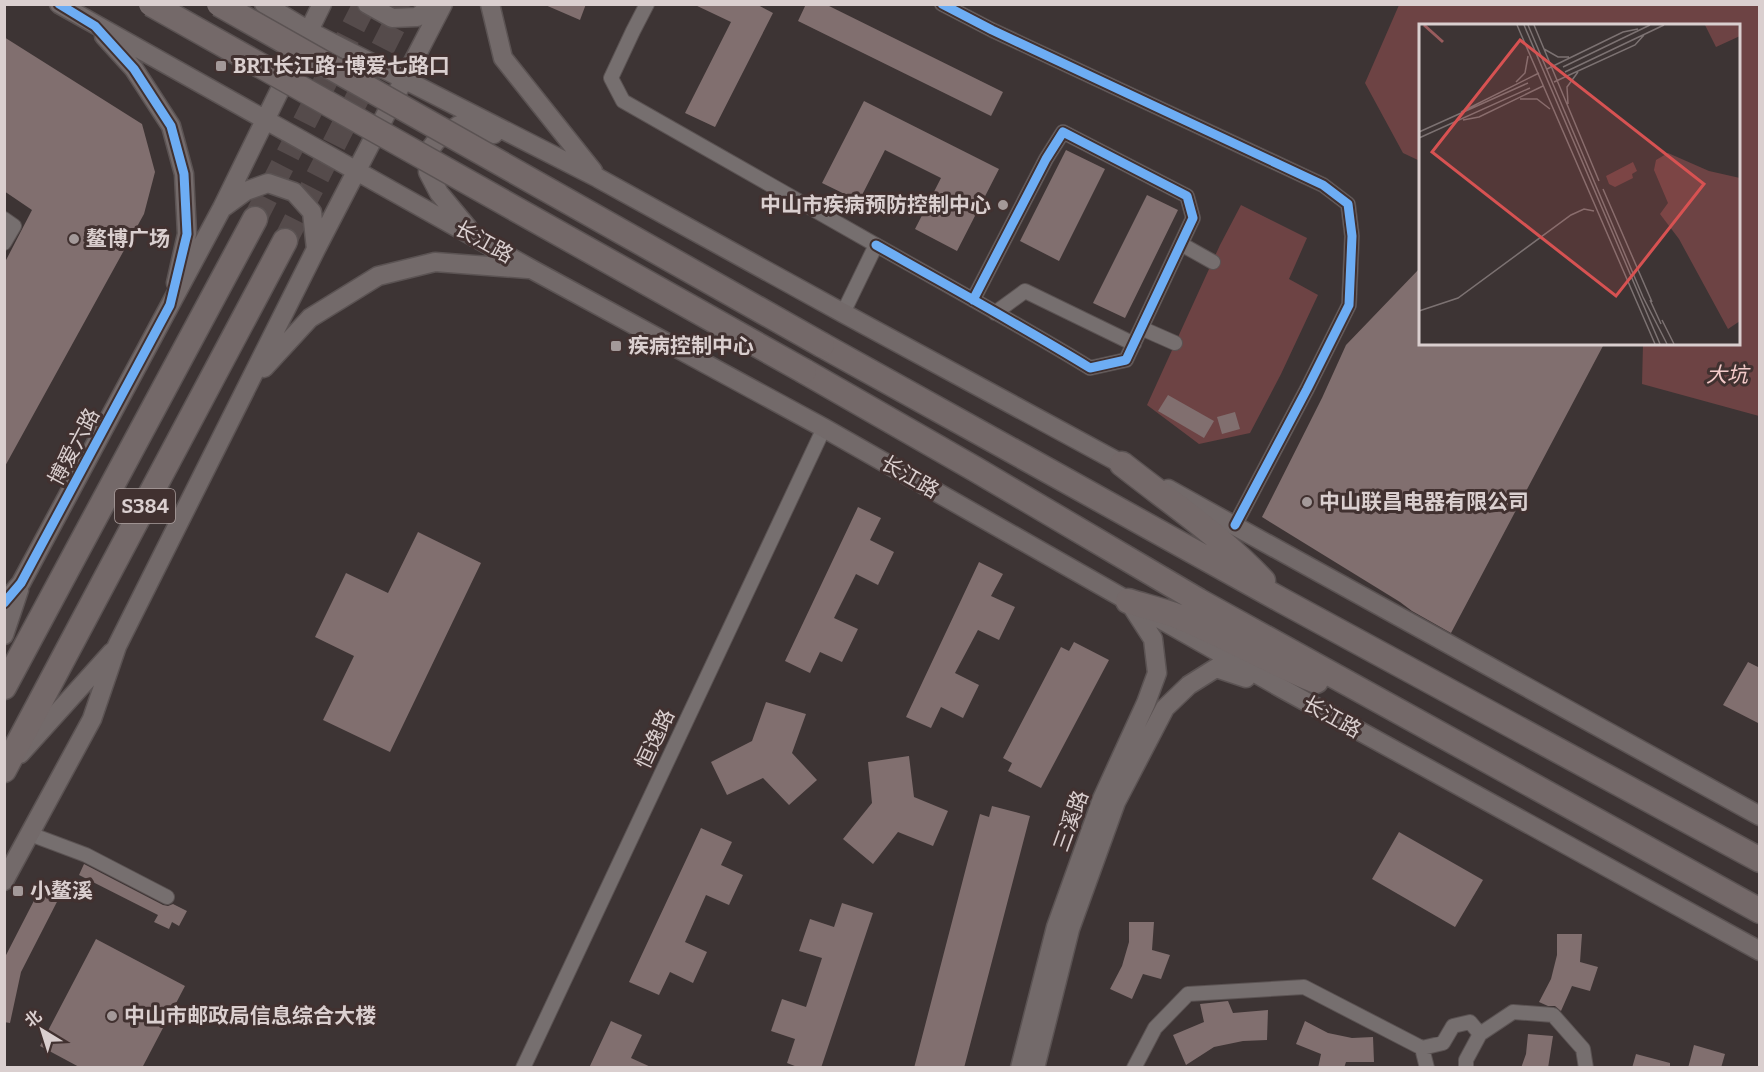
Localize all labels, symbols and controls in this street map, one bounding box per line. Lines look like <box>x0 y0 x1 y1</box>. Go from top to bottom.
inset map <box>1419 24 1740 345</box>
place label: BRT长江路-博爱七路口 <box>233 53 450 79</box>
marker: BRT长江路-博爱七路口 <box>214 59 228 73</box>
place label: 中山市疾病预防控制中心 <box>760 192 991 218</box>
marker: 中山市疾病预防控制中心 <box>996 198 1010 212</box>
street label: 长江路 <box>450 215 518 269</box>
place label: 鳌博广场 <box>86 226 170 252</box>
marker: 鳌博广场 <box>67 232 81 246</box>
place label: 疾病控制中心 <box>628 333 754 359</box>
marker: 疾病控制中心 <box>609 339 623 353</box>
park label: 大坑 <box>1706 362 1751 388</box>
street label: 博爱六路 <box>43 404 105 490</box>
street label: 长江路 <box>876 450 944 504</box>
road number: S384 <box>115 489 175 523</box>
place label: 中山联昌电器有限公司 <box>1319 489 1529 515</box>
marker: 中山联昌电器有限公司 <box>1300 495 1314 509</box>
street label: 长江路 <box>1298 690 1366 744</box>
street label: 恒逸路 <box>630 705 680 773</box>
street label: 三溪路 <box>1048 787 1094 855</box>
place label: 小鳌溪 <box>30 878 93 904</box>
marker: 小鳌溪 <box>11 884 25 898</box>
north arrow <box>12 1000 72 1060</box>
place label: 中山市邮政局信息综合大楼 <box>124 1003 376 1029</box>
text: 北 <box>21 1006 45 1031</box>
marker: 中山市邮政局信息综合大楼 <box>105 1009 119 1023</box>

